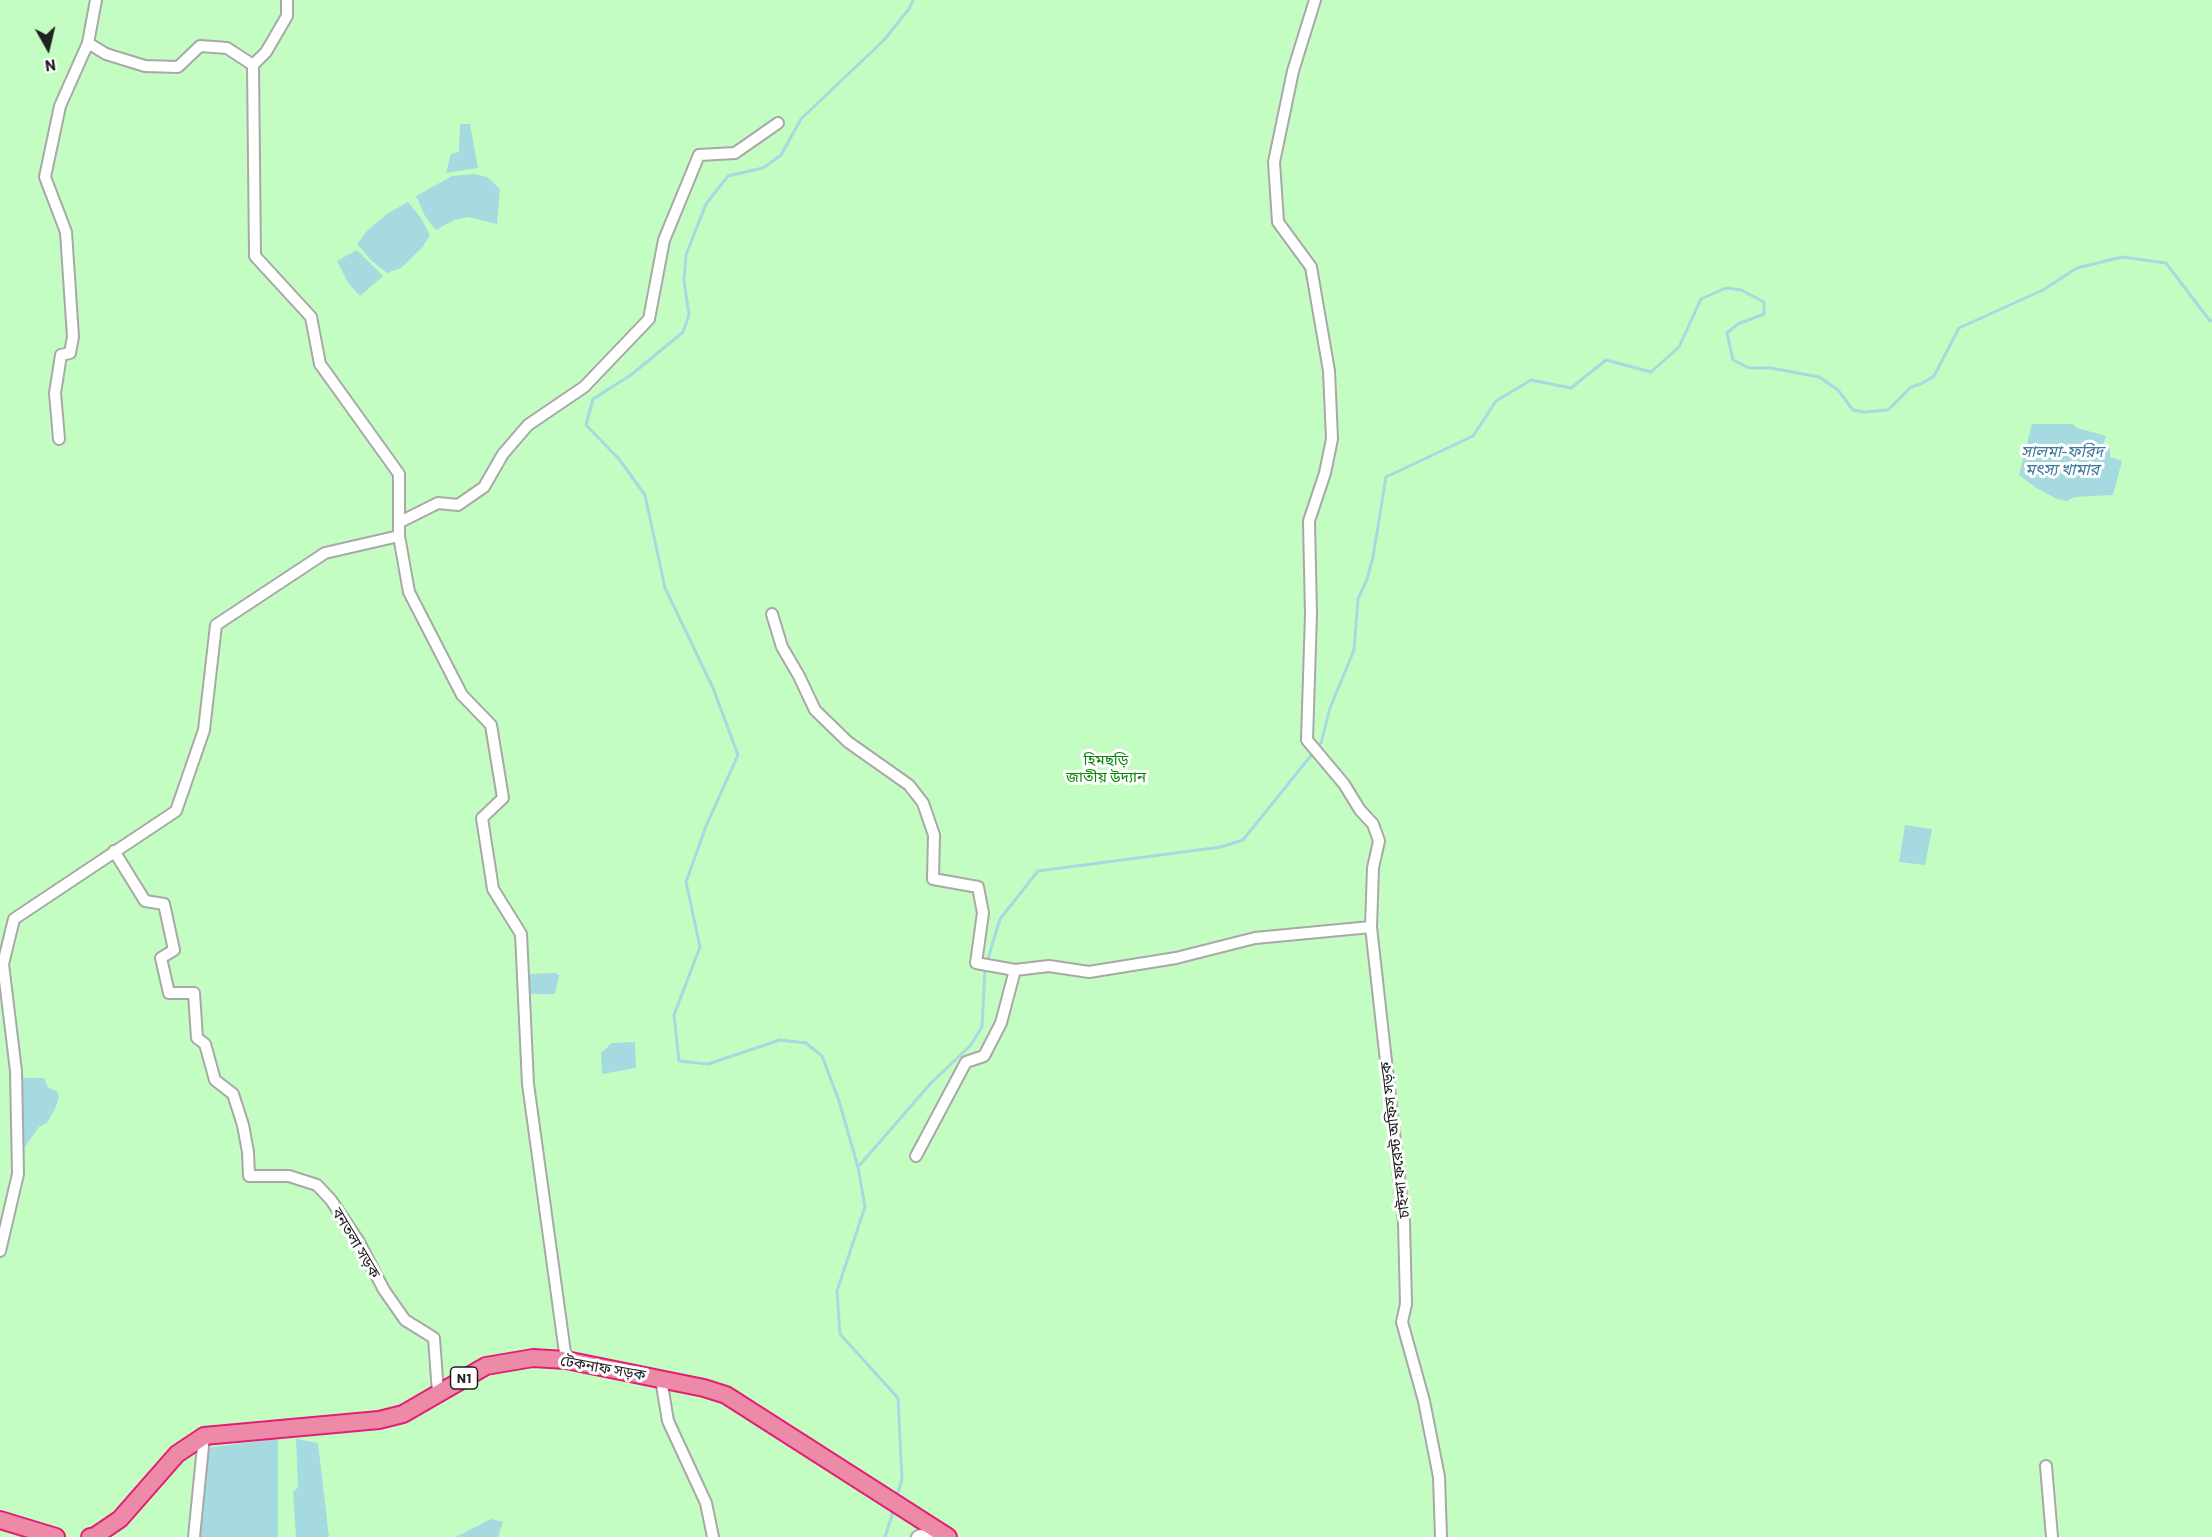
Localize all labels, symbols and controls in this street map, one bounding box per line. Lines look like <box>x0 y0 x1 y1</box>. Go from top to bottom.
north arrow <box>18 18 78 78</box>
text: N <box>44 56 57 76</box>
water label: সালমা-ফরিদ মৎস্য খামার <box>2021 442 2103 480</box>
park label: হিমছড়ি জাতীয় উদ্যান <box>1066 751 1146 786</box>
street label: চাইন্দা ফরেস্ট অফিস সড়ক <box>1376 1061 1414 1219</box>
street label: বনতলা সড়ক <box>328 1205 384 1281</box>
street label: টেকনাফ সড়ক <box>559 1352 647 1384</box>
road number: N1 <box>450 1367 478 1389</box>

